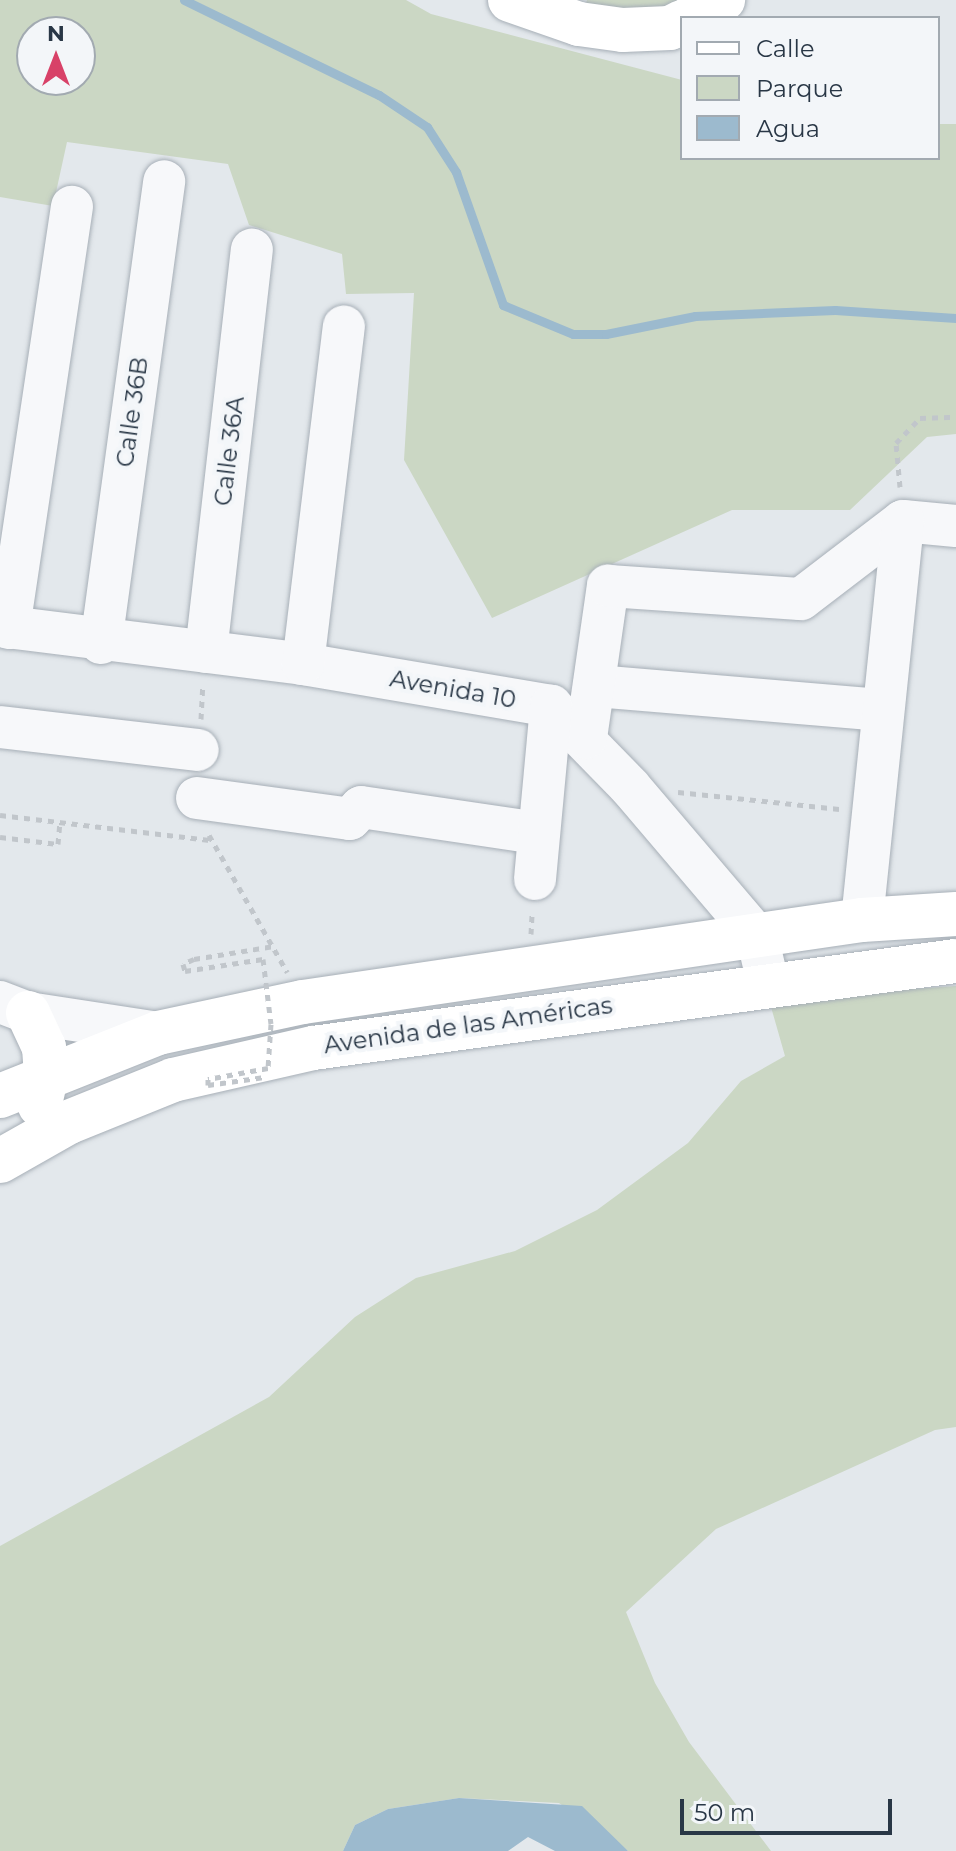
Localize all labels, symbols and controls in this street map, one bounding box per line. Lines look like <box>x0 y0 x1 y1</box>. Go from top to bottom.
north arrow <box>16 16 96 96</box>
legend <box>680 16 940 160</box>
text: N <box>47 20 65 47</box>
text: Calle <box>756 34 814 63</box>
text: Parque <box>756 74 843 103</box>
text: Agua <box>756 114 820 143</box>
street label: Calle 36B <box>110 355 154 469</box>
street label: Calle 36A <box>208 395 250 507</box>
street label: Avenida 10 <box>388 664 518 714</box>
street label: Avenida de las Américas <box>322 990 614 1060</box>
scale bar <box>684 1783 896 1833</box>
text: 50 m <box>694 1798 755 1827</box>

